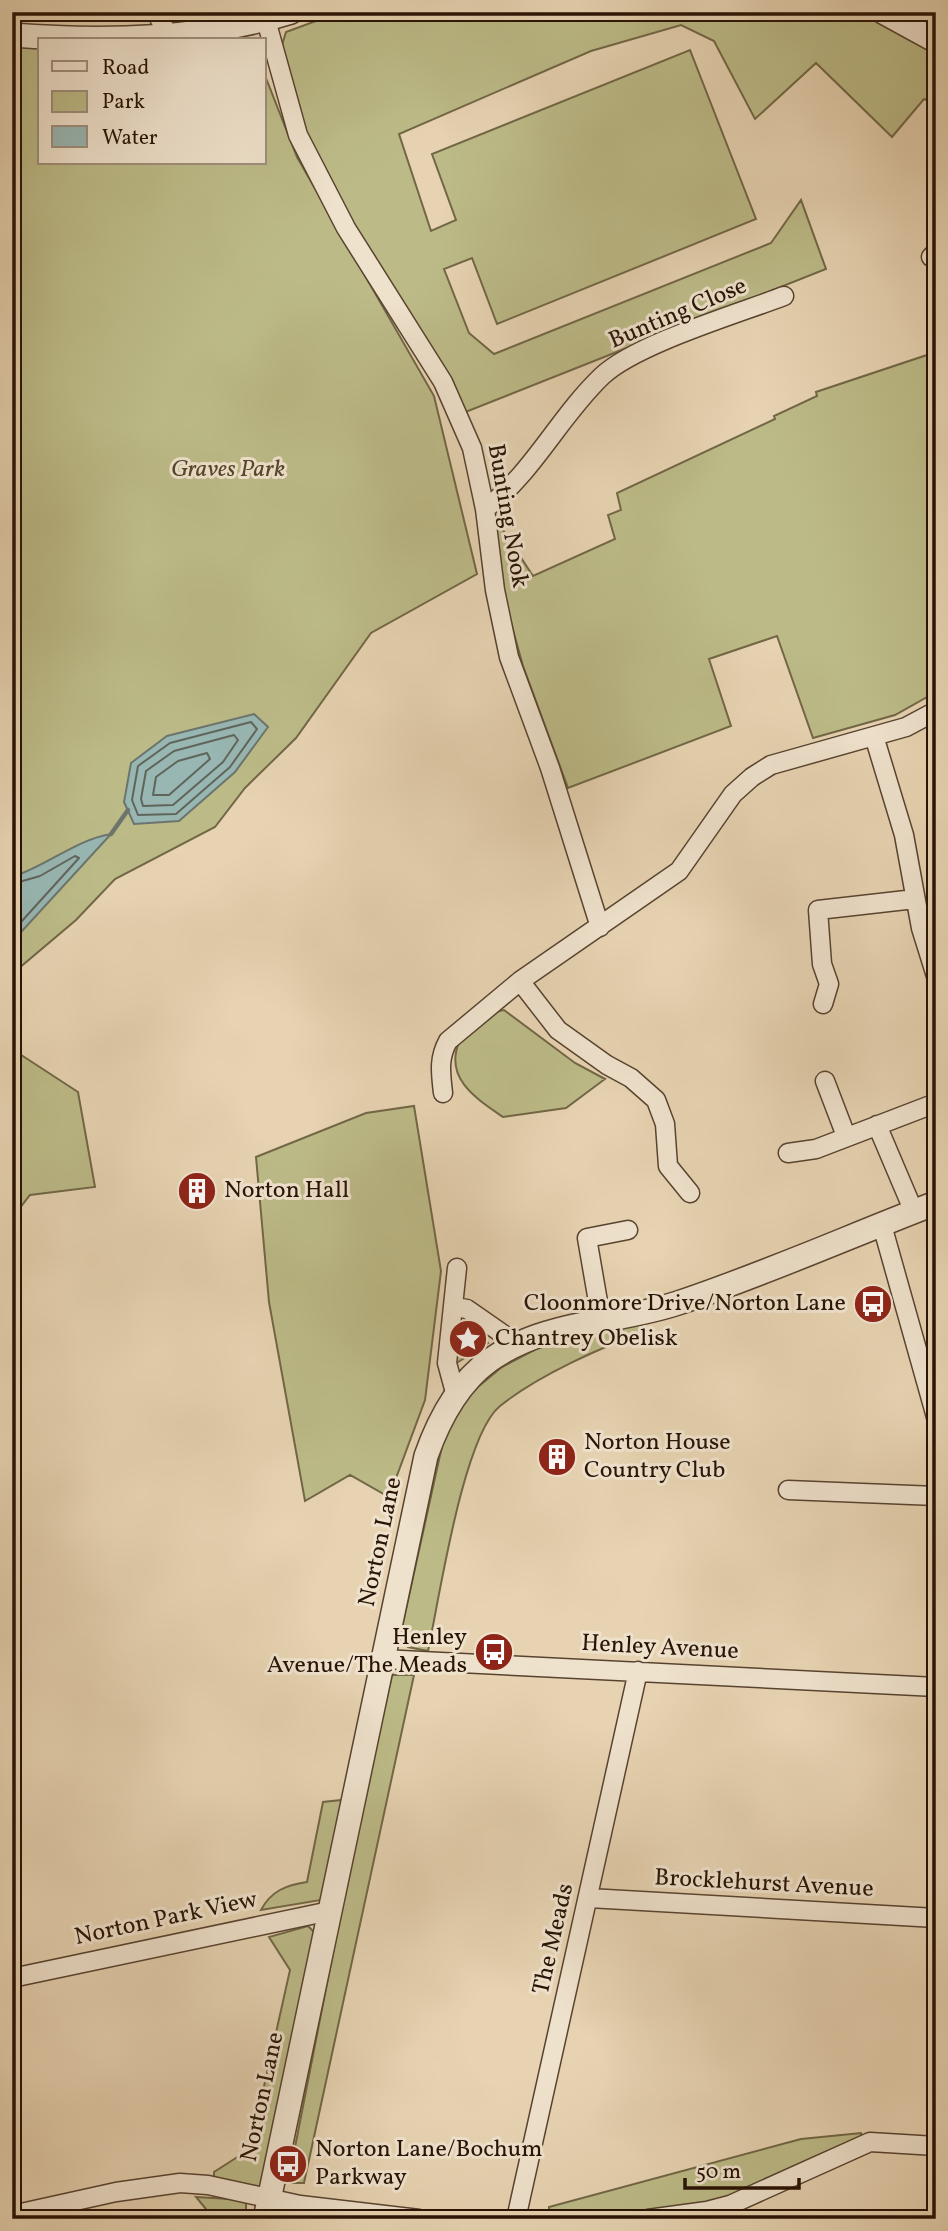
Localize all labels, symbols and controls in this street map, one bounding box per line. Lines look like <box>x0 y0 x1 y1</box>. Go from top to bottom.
legend <box>38 38 266 164</box>
text: Road <box>102 54 149 83</box>
text: Park <box>102 88 145 117</box>
text: Water <box>102 124 158 153</box>
street label: Bunting Close <box>604 270 752 358</box>
street label: Bunting Nook <box>478 441 536 591</box>
park label: Graves Park <box>171 453 285 487</box>
building icon: Norton Hall <box>176 1170 218 1212</box>
place label: Norton Hall <box>224 1174 349 1208</box>
bus stop icon: Cloonmore Drive/Norton Lane <box>852 1283 894 1325</box>
place label: Cloonmore Drive/Norton Lane <box>524 1287 846 1321</box>
place icon: Chantrey Obelisk <box>447 1318 489 1360</box>
place label: Chantrey Obelisk <box>495 1322 678 1356</box>
place label: Norton House Country Club <box>584 1426 731 1488</box>
building icon: Norton House Country Club <box>536 1436 578 1478</box>
street label: Norton Lane <box>351 1474 411 1610</box>
place label: Henley Avenue/The Meads <box>267 1621 467 1683</box>
street label: Henley Avenue <box>580 1627 740 1669</box>
bus stop icon: Henley Avenue/The Meads <box>473 1631 515 1673</box>
street label: Brocklehurst Avenue <box>654 1861 874 1907</box>
street label: The Meads <box>525 1880 583 1998</box>
street label: Norton Park View <box>71 1883 261 1955</box>
street label: Norton Lane <box>233 2029 293 2165</box>
place label: Norton Lane/Bochum Parkway <box>315 2133 543 2195</box>
bus stop icon: Norton Lane/Bochum Parkway <box>267 2143 309 2185</box>
scale bar <box>685 2147 799 2191</box>
text: 50 m <box>696 2158 741 2187</box>

